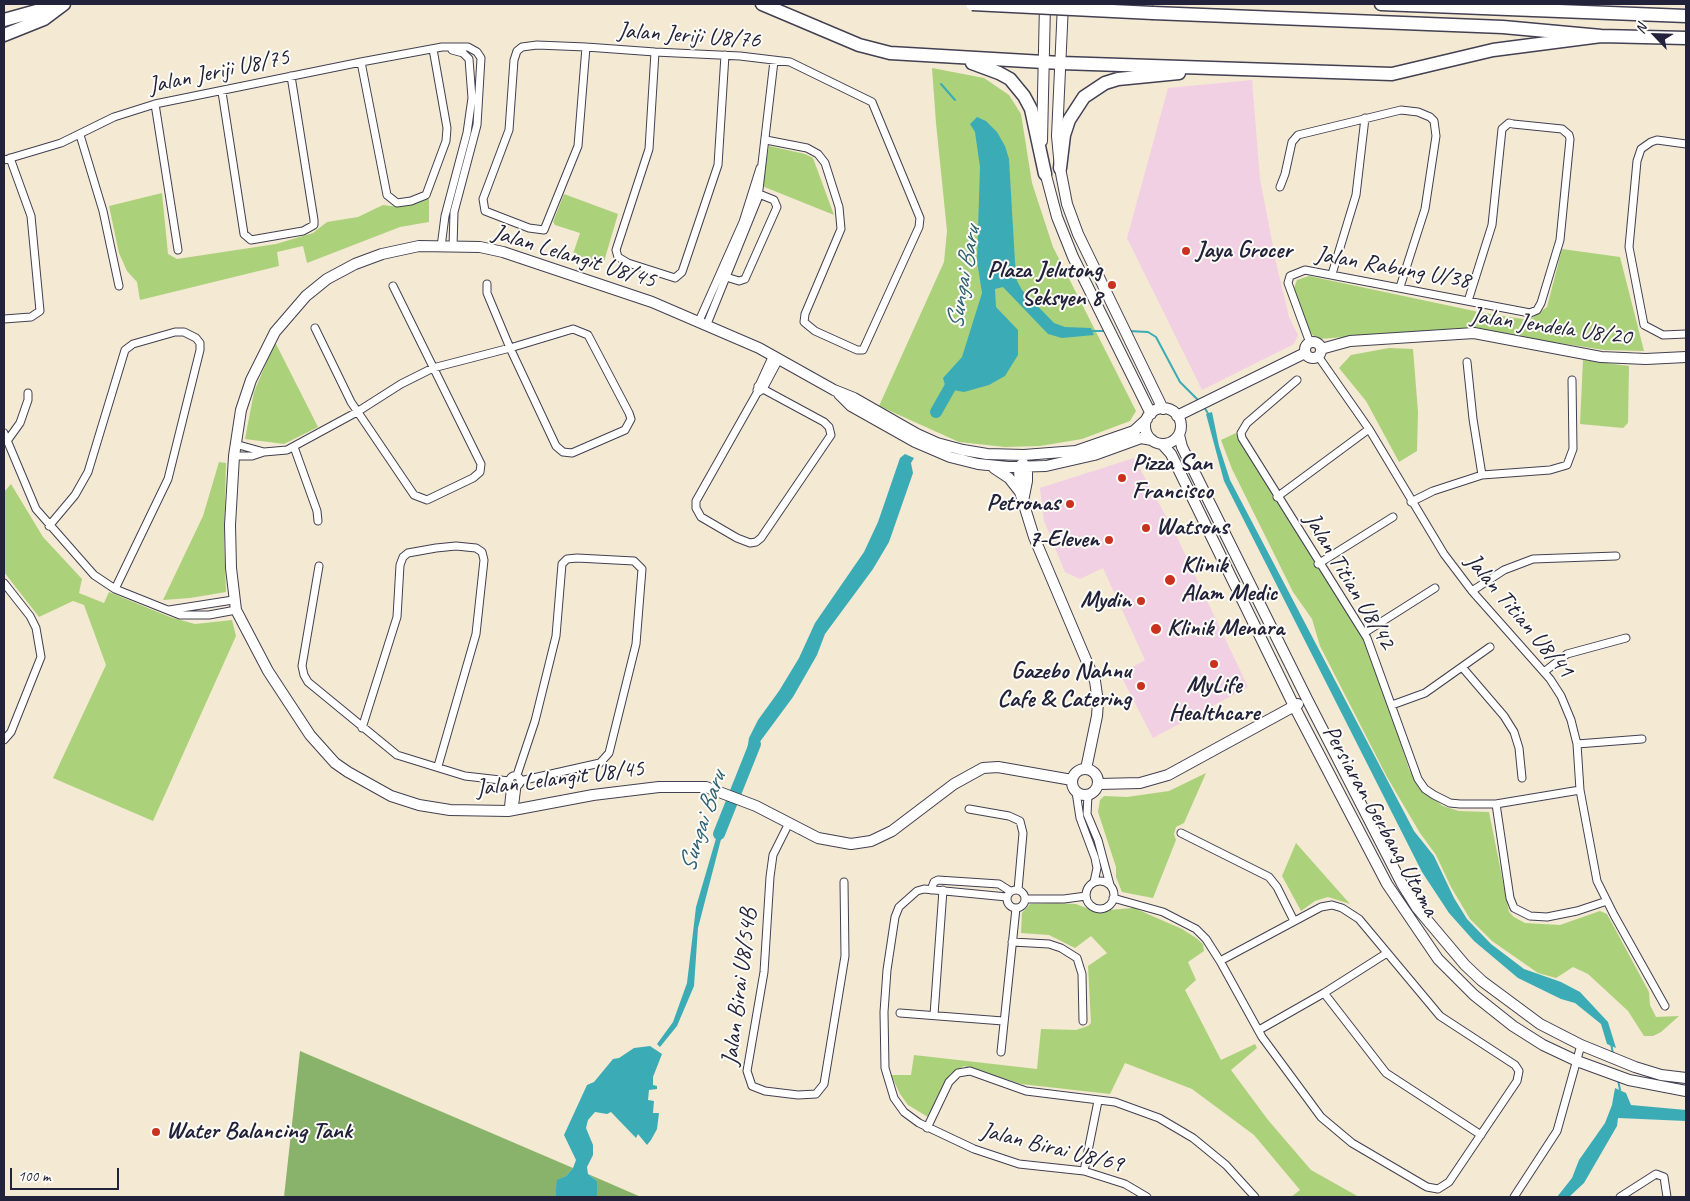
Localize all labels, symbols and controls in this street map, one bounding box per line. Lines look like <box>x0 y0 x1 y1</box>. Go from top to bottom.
north arrow <box>1630 10 1680 60</box>
street label: Jalan Jeriji U8/76 <box>617 17 761 55</box>
text: N <box>1631 21 1650 36</box>
street label: Jalan Jeriji U8/75 <box>146 43 292 101</box>
street label: Jalan Lelangit U8/45 <box>489 218 659 296</box>
water label: Sungai Baru <box>940 224 988 332</box>
place label: Jaya Grocer <box>1196 237 1292 265</box>
street label: Jalan Rabung U/38 <box>1313 240 1473 296</box>
marker: Jaya Grocer <box>1180 245 1192 257</box>
place label: Plaza Jelutong Seksyen 8 <box>987 257 1102 313</box>
marker: Plaza Jelutong Seksyen 8 <box>1106 279 1118 291</box>
street label: Jalan Jendela U8/20 <box>1469 301 1633 353</box>
place label: Pizza San Francisco <box>1132 450 1213 506</box>
marker: Pizza San Francisco <box>1116 472 1128 484</box>
place label: Petronas <box>986 490 1060 518</box>
marker: Petronas <box>1064 498 1076 510</box>
street label: Jalan Titian U8/42 <box>1297 508 1401 654</box>
place label: Watsons <box>1156 514 1228 542</box>
marker: Watsons <box>1140 522 1152 534</box>
place label: 7-Eleven <box>1028 526 1099 554</box>
marker: 7-Eleven <box>1103 534 1115 546</box>
street label: Jalan Titian U8/41 <box>1458 548 1580 684</box>
place label: Klinik Alam Medic <box>1181 552 1277 608</box>
marker: Klinik Alam Medic <box>1163 573 1177 587</box>
place label: Mydin <box>1080 587 1131 615</box>
marker: Mydin <box>1135 595 1147 607</box>
place label: Klinik Menara <box>1167 615 1284 643</box>
marker: Klinik Menara <box>1149 622 1163 636</box>
place label: Gazebo Nahnu Cafe & Catering <box>997 658 1131 714</box>
marker: MyLife Healthcare <box>1208 658 1220 670</box>
place label: MyLife Healthcare <box>1169 672 1259 728</box>
marker: Gazebo Nahnu Cafe & Catering <box>1135 680 1147 692</box>
street label: Persiaran Gerbang Utama <box>1315 720 1445 922</box>
street label: Jalan Lelangit U8/45 <box>474 754 646 804</box>
water label: Sungai Baru <box>673 768 733 876</box>
street label: Jalan Birai U8/54B <box>716 907 764 1067</box>
street label: Jalan Birai U8/69 <box>978 1116 1126 1180</box>
place label: Water Balancing Tank <box>166 1118 352 1146</box>
marker: Water Balancing Tank <box>150 1126 162 1138</box>
scale bar <box>12 1158 121 1190</box>
text: 100 m <box>18 1167 50 1186</box>

